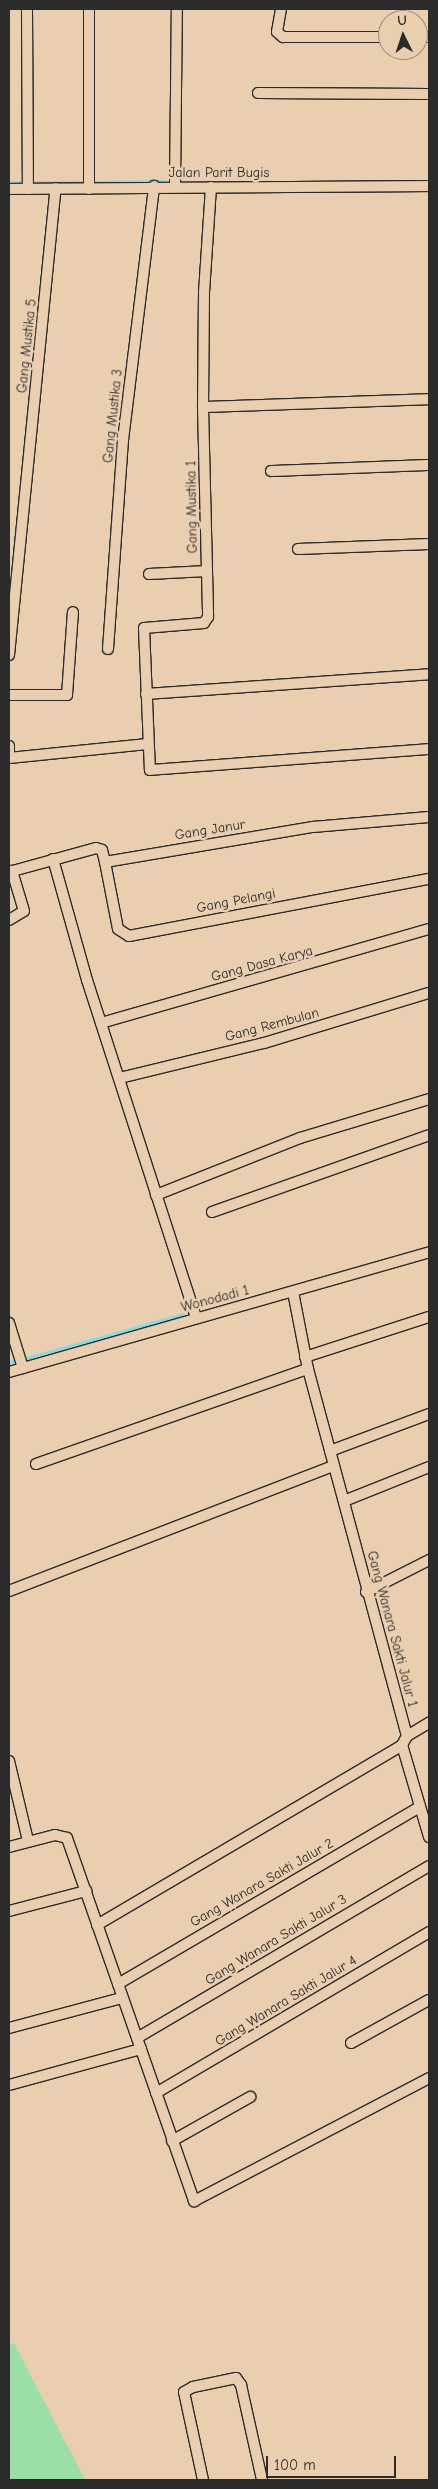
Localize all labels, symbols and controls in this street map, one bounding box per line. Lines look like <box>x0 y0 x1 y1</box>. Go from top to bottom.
north arrow <box>378 10 428 60</box>
text: U <box>397 12 407 29</box>
street label: Jalan Parit Bugis <box>169 165 269 181</box>
street label: Gang Mustika 5 <box>14 298 40 394</box>
street label: Gang Mustika 3 <box>100 368 126 464</box>
street label: Gang Mustika 1 <box>183 460 201 554</box>
street label: Gang Janur <box>174 816 246 844</box>
street label: Gang Pelangi <box>195 885 277 917</box>
street label: Gang Dasa Karya <box>209 942 315 986</box>
street label: Gang Rembulan <box>223 1004 321 1046</box>
street label: Wonodadi 1 <box>179 1282 251 1316</box>
street label: Gang Wanara Sakti Jalur 1 <box>363 1549 421 1709</box>
street label: Gang Wanara Sakti Jalur 2 <box>187 1835 337 1931</box>
street label: Gang Wanara Sakti Jalur 3 <box>202 1891 350 1989</box>
street label: Gang Wanara Sakti Jalur 4 <box>212 1952 360 2050</box>
scale bar <box>268 2446 398 2478</box>
text: 100 m <box>274 2456 316 2474</box>

